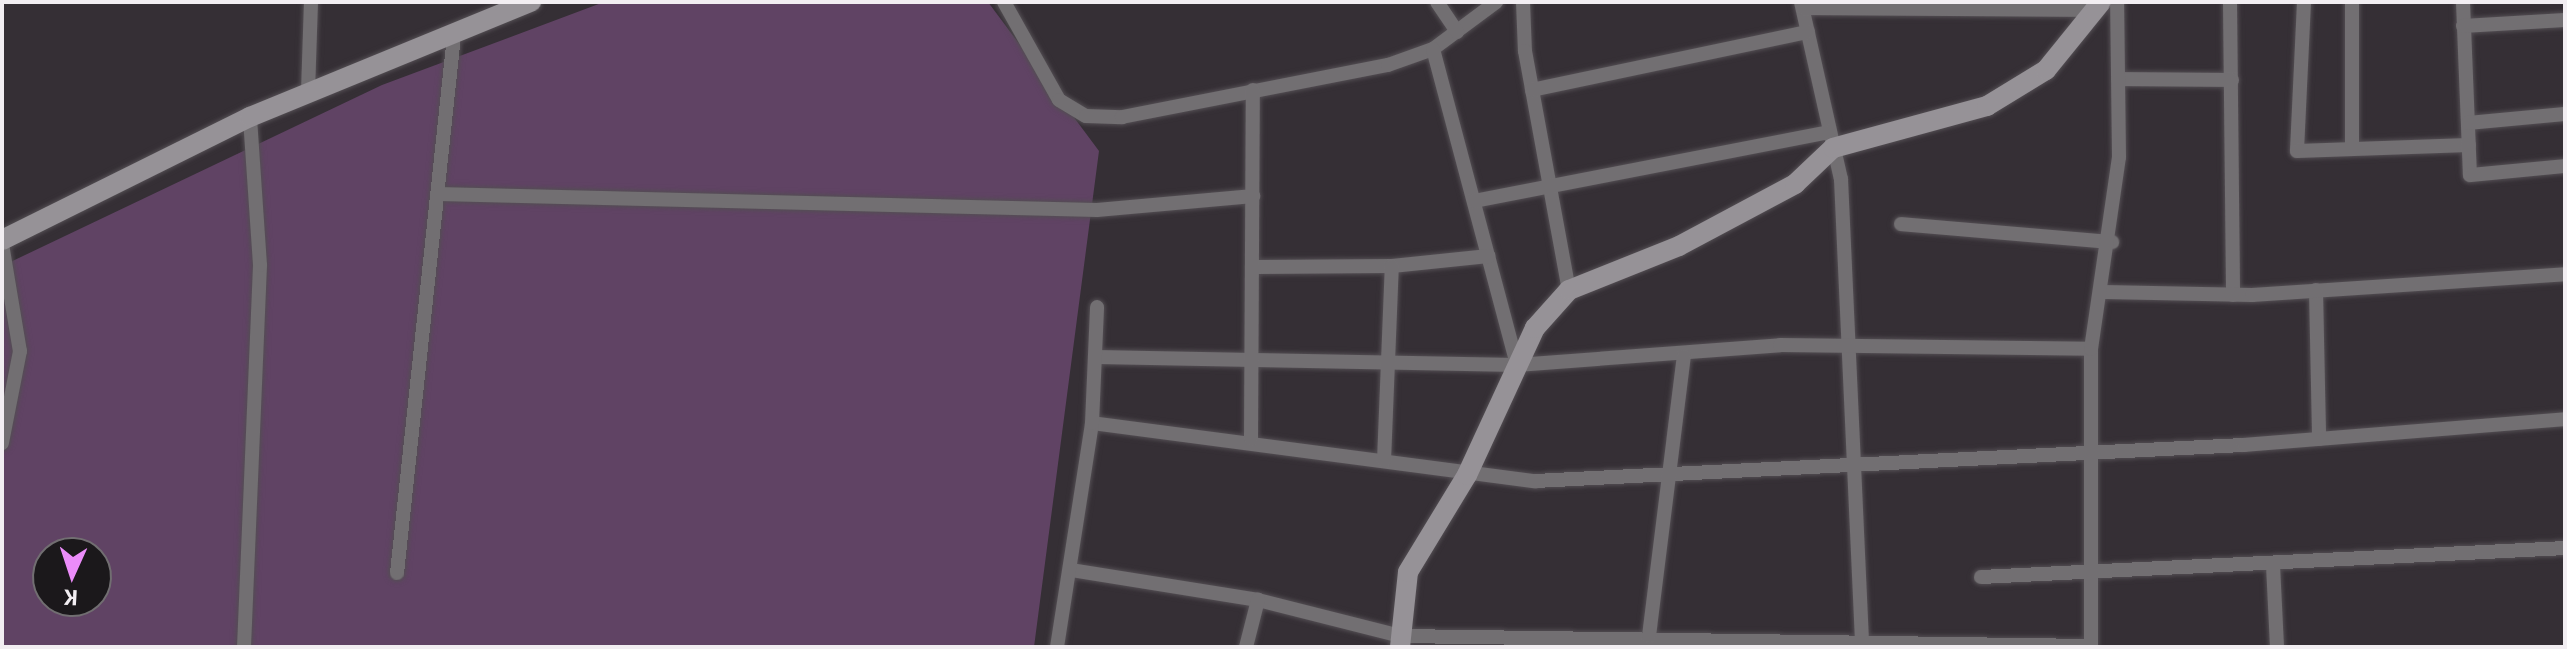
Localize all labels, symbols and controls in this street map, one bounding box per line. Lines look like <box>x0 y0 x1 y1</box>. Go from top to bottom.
north arrow <box>32 537 112 617</box>
text: K <box>63 586 79 612</box>

